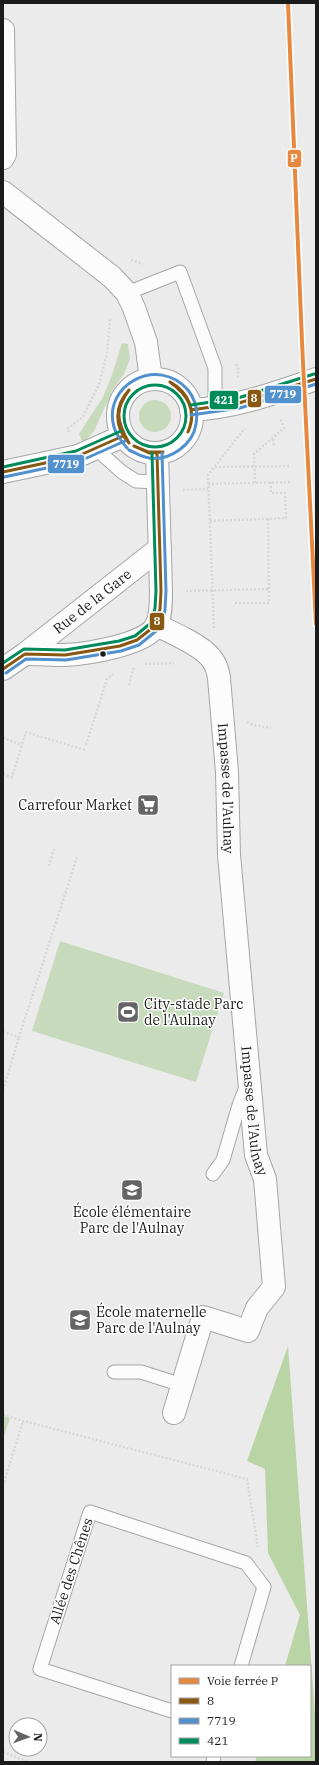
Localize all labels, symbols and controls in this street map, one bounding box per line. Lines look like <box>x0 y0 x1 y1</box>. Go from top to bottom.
line badge: P <box>287 149 302 168</box>
text: P <box>290 151 298 165</box>
line badge: 7719 <box>264 385 302 404</box>
text: 7719 <box>270 387 297 401</box>
line badge: 8 <box>247 389 262 408</box>
line badge: 421 <box>209 390 239 410</box>
text: 8 <box>251 391 258 405</box>
text: 421 <box>214 393 234 407</box>
line badge: 7719 <box>47 454 85 474</box>
text: 7719 <box>53 457 80 471</box>
street label: Rue de la Gare <box>49 565 135 638</box>
line badge: 8 <box>149 612 165 631</box>
text: 8 <box>154 614 161 628</box>
unlabelled marker <box>98 649 108 659</box>
street label: Impasse de l'Aulnay <box>214 722 238 854</box>
supermarket icon: Carrefour Market <box>135 792 161 818</box>
place label: Carrefour Market <box>18 796 132 814</box>
place label: City-stade Parc de l'Aulnay <box>144 995 243 1029</box>
sports icon: City-stade Parc de l'Aulnay <box>115 999 141 1025</box>
street label: Impasse de l'Aulnay <box>237 1045 272 1179</box>
school or university icon: École élémentaire Parc de l'Aulnay <box>119 1177 145 1203</box>
place label: École élémentaire Parc de l'Aulnay <box>73 1202 191 1237</box>
place label: École maternelle Parc de l'Aulnay <box>96 1302 207 1337</box>
school or university icon: École maternelle Parc de l'Aulnay <box>67 1307 93 1333</box>
street label: Allée des Chênes <box>45 1515 97 1626</box>
legend <box>171 1665 311 1757</box>
text: Voie ferrée P <box>207 1673 278 1688</box>
text: 8 <box>207 1693 214 1708</box>
text: 7719 <box>207 1713 236 1728</box>
north arrow <box>8 1717 48 1757</box>
text: N <box>31 1733 45 1742</box>
text: 421 <box>207 1733 229 1748</box>

